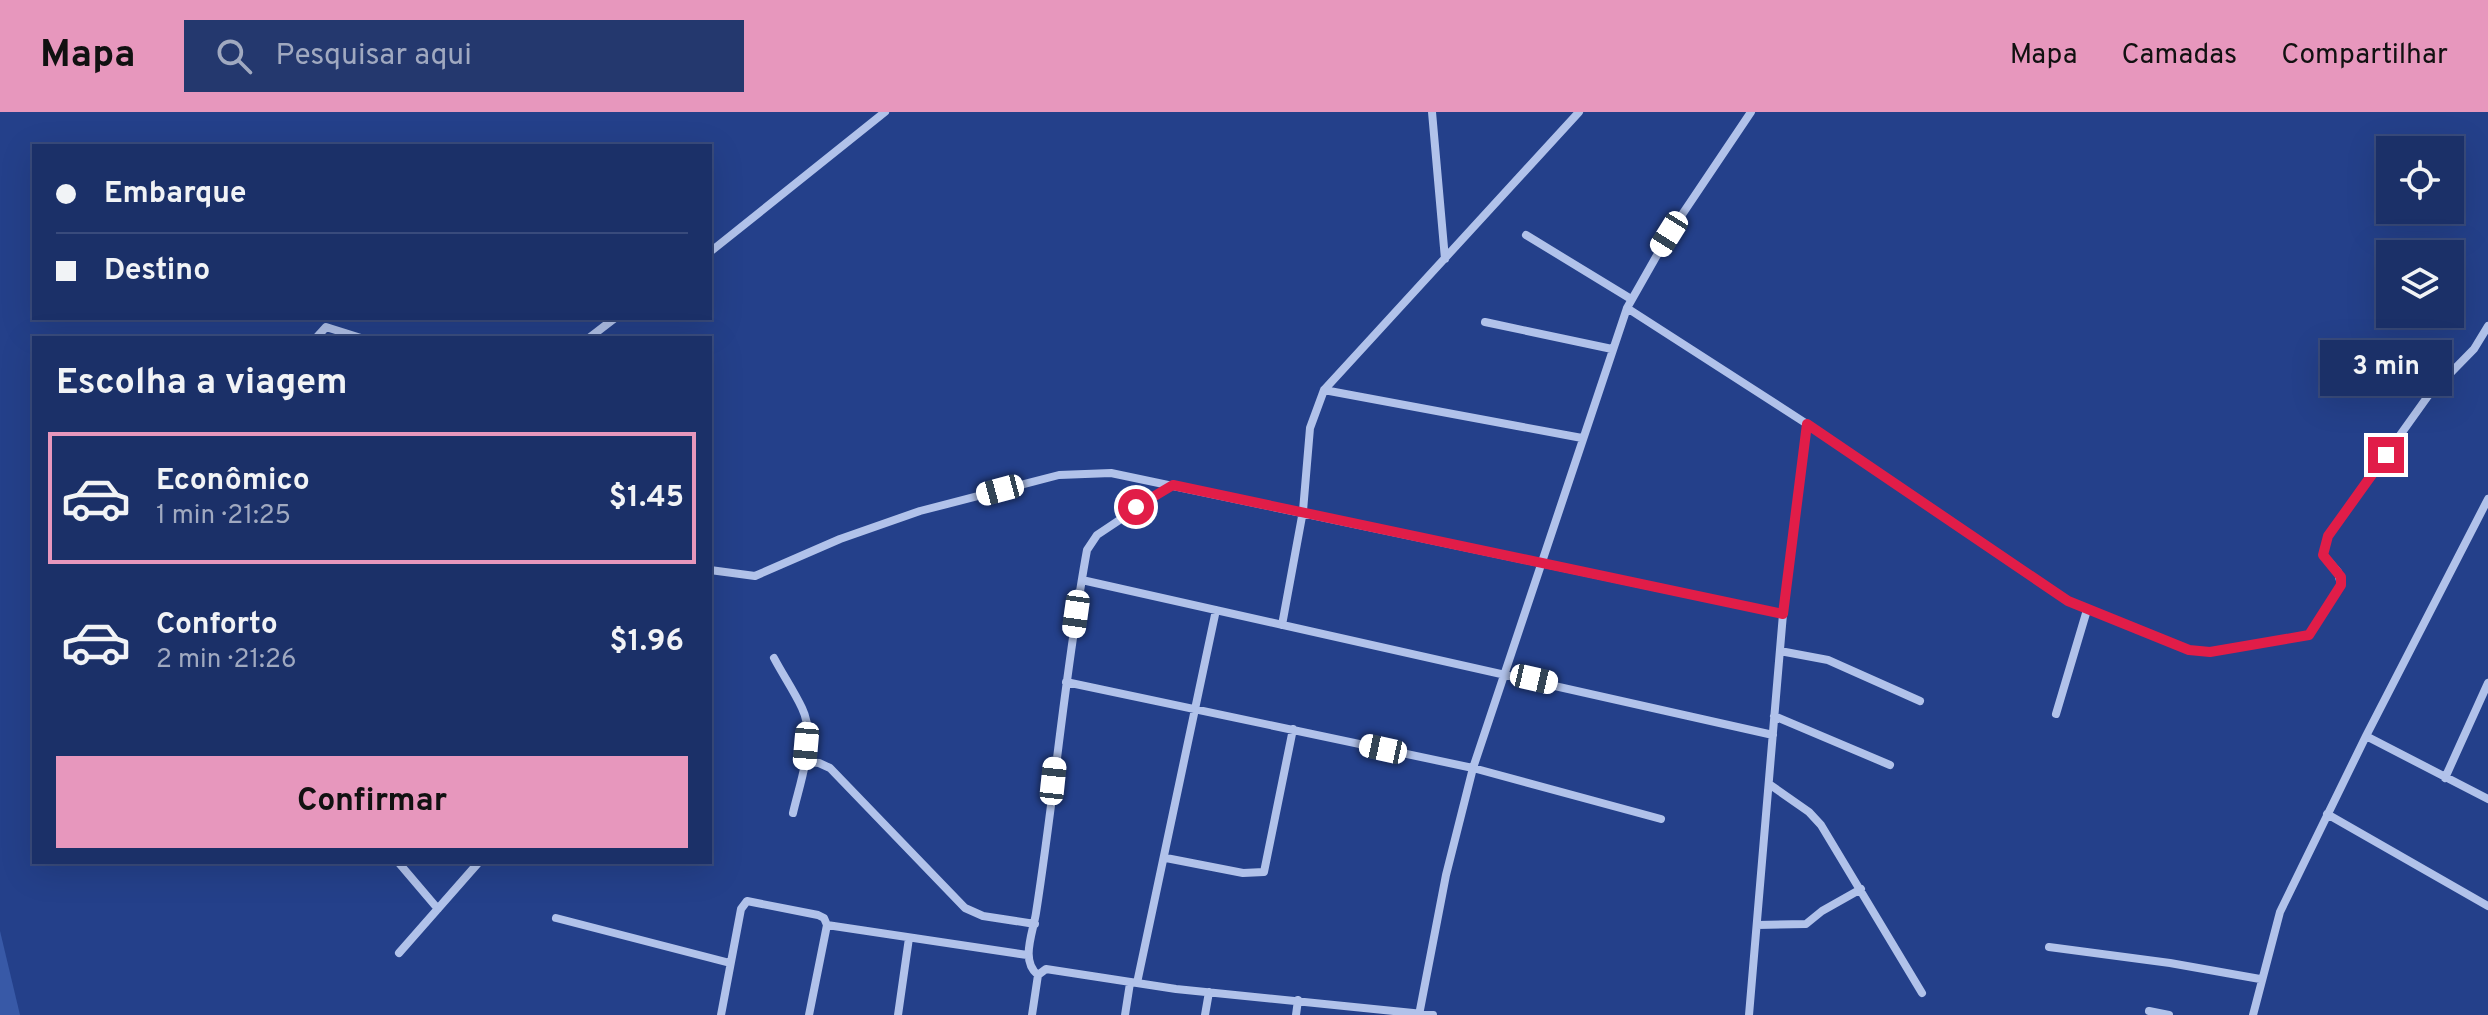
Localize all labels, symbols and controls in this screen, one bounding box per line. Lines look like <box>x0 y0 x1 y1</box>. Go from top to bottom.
search box <box>184 20 744 92</box>
text: Mapa <box>40 32 136 81</box>
icon: search <box>212 34 256 78</box>
text: Pesquisar aqui <box>276 38 472 75</box>
text: Mapa <box>2010 38 2077 74</box>
text: Camadas <box>2121 38 2237 74</box>
text: Compartilhar <box>2281 38 2448 74</box>
map controls <box>2376 136 2464 328</box>
button: locate <box>2376 136 2464 224</box>
text: Embarque <box>104 176 246 213</box>
car <box>1646 207 1692 261</box>
button: layers <box>2376 240 2464 328</box>
text: Destino <box>104 253 210 290</box>
callout: 3 min <box>2320 339 2452 395</box>
text: 3 min <box>2352 351 2420 384</box>
text: Escolha a viagem <box>56 361 348 407</box>
route end <box>2368 437 2404 473</box>
icon: car <box>60 462 132 534</box>
text: Econômico <box>156 463 310 500</box>
car <box>974 472 1026 508</box>
text: $1.45 <box>609 480 684 517</box>
route start <box>1118 489 1154 525</box>
text: 1 min · 21:25 <box>156 500 291 533</box>
car <box>1061 589 1091 639</box>
icon: car <box>60 606 132 678</box>
text: Conforto <box>156 607 278 644</box>
text: $1.96 <box>610 624 684 661</box>
text: 2 min · 21:26 <box>156 644 296 677</box>
car <box>1508 662 1560 696</box>
car <box>792 721 820 771</box>
car <box>1357 732 1409 766</box>
button: Confirmar <box>56 756 688 848</box>
car <box>1039 756 1067 806</box>

